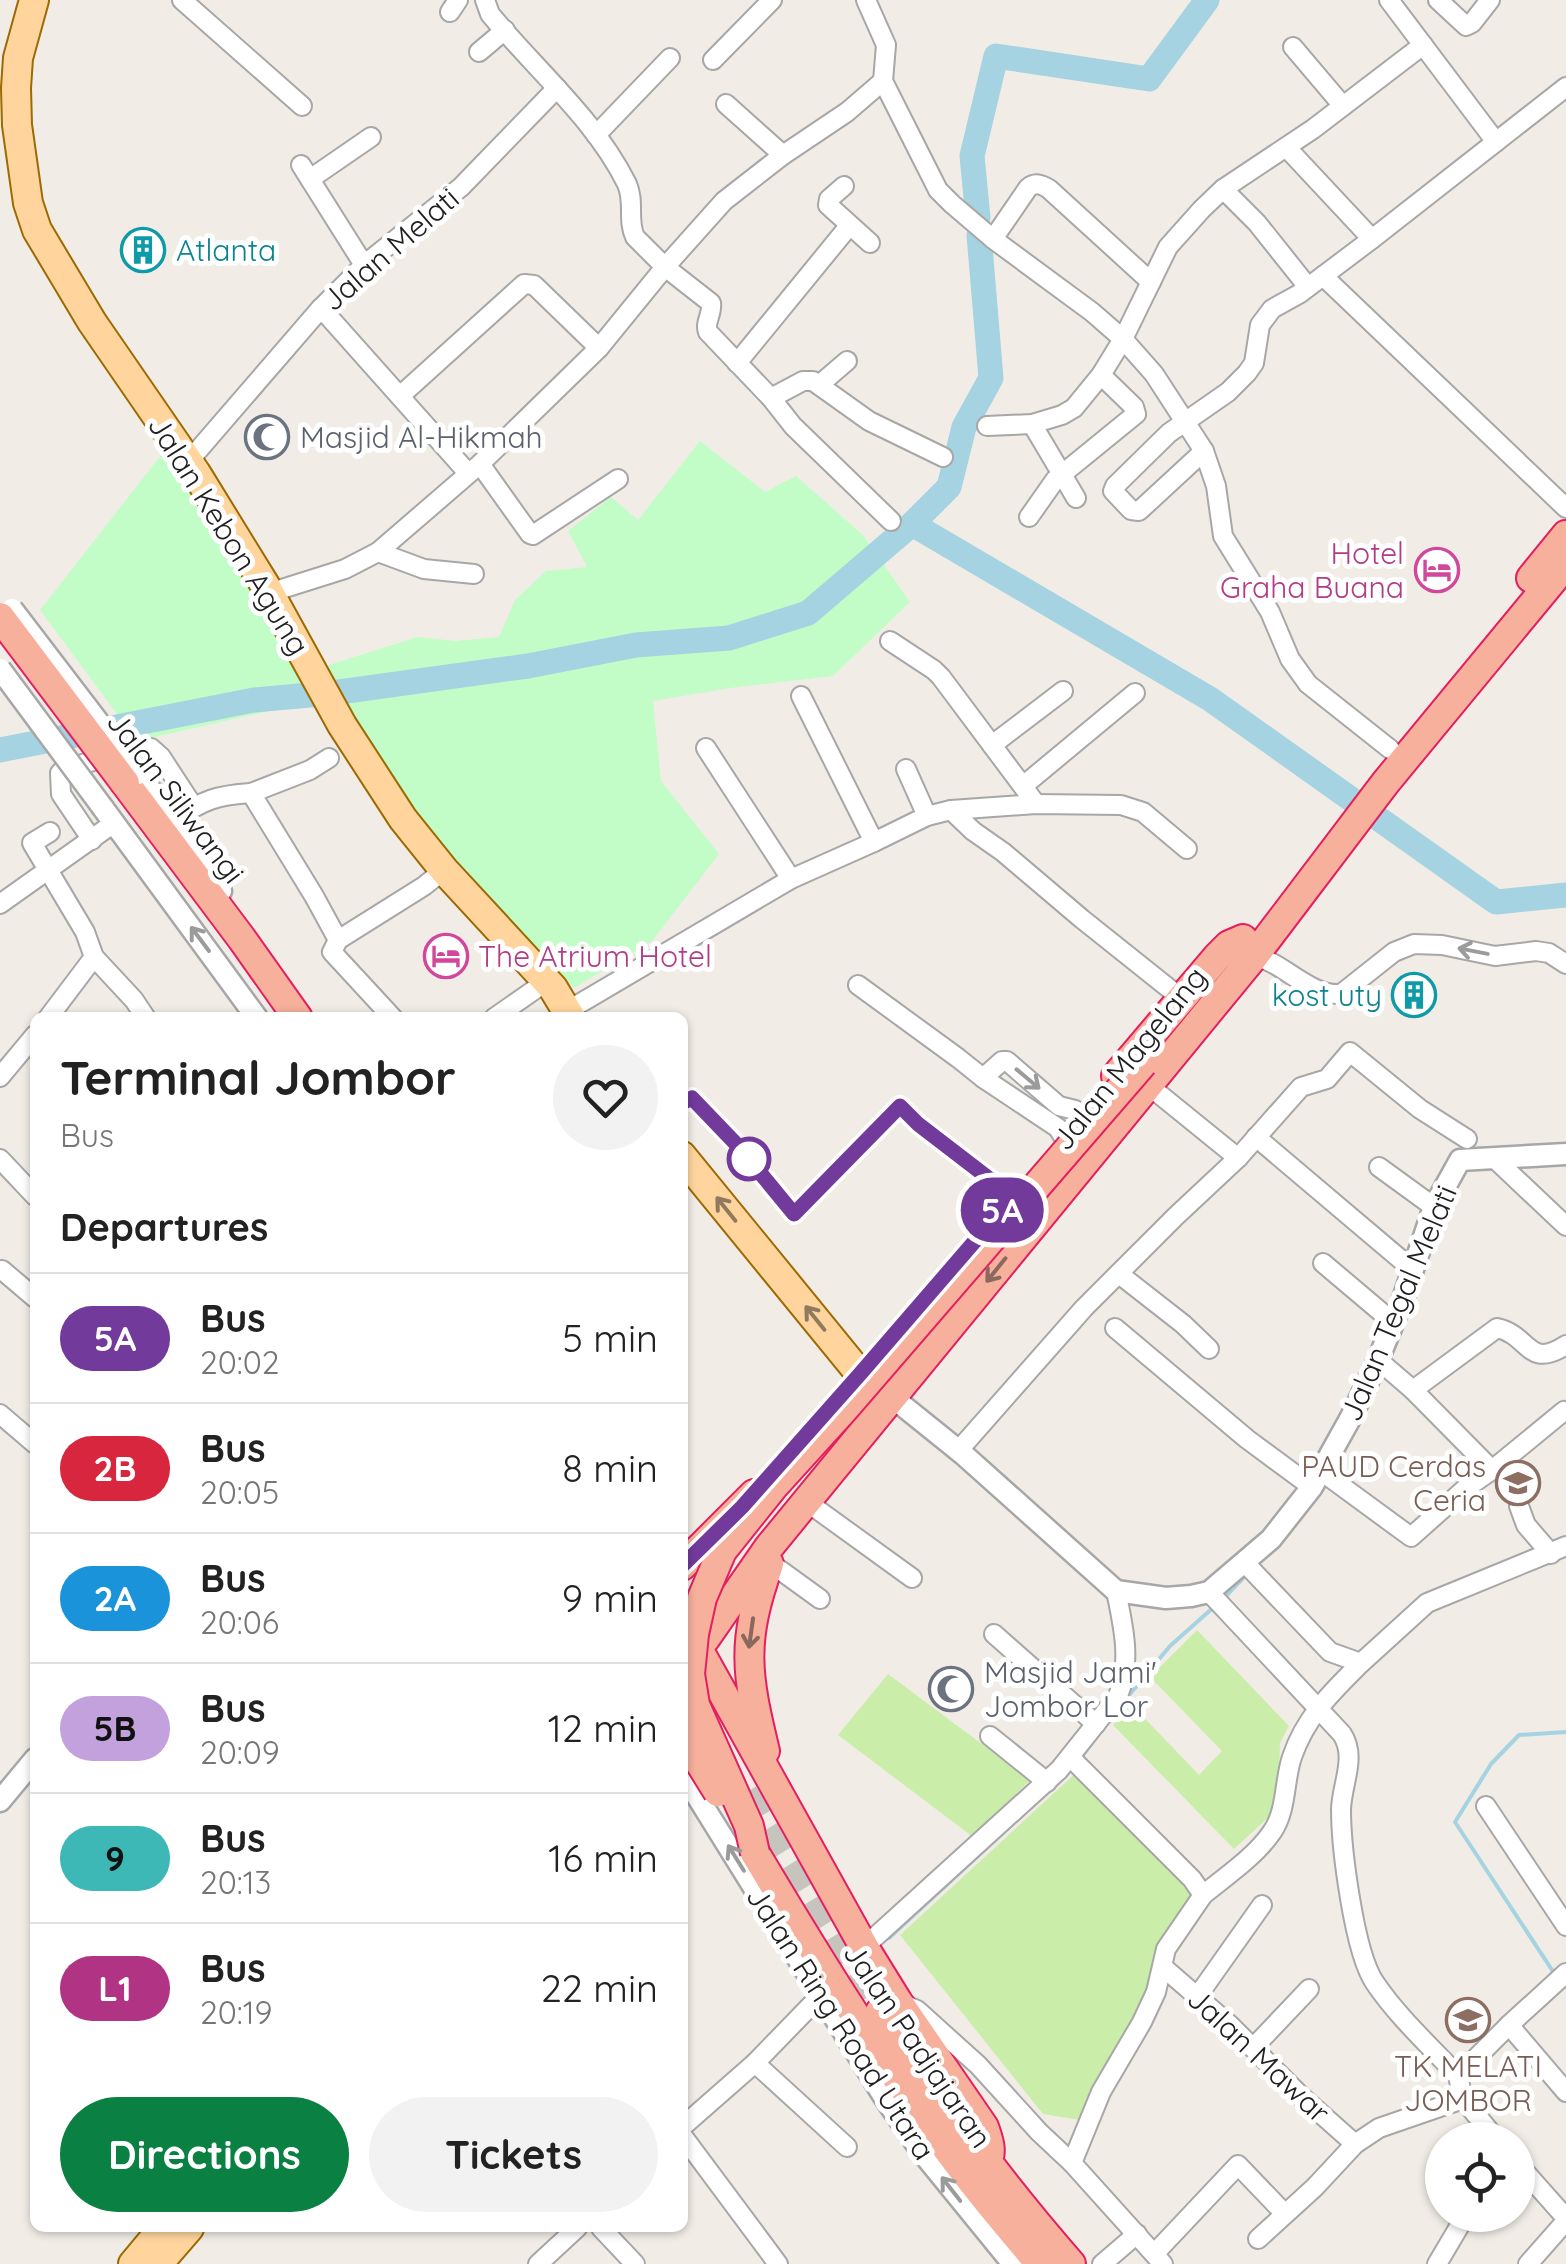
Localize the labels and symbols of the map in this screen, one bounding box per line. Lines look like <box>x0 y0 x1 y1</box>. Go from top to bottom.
street label: Jalan Melati <box>314 179 466 319</box>
building icon: Atlanta <box>120 227 166 273</box>
place label: Atlanta <box>176 231 276 269</box>
street label: Jalan Kebon Agung <box>140 408 318 662</box>
mosque icon: Masjid Al-Hikmah <box>244 414 290 460</box>
place label: Masjid Al-Hikmah <box>300 418 543 456</box>
place label: Hotel Graha Buana <box>1220 534 1404 606</box>
hotel icon: Hotel Graha Buana <box>1414 547 1460 593</box>
street label: Jalan Siliwangi <box>99 703 253 891</box>
one-way arrow <box>190 926 211 953</box>
hotel icon: The Atrium Hotel <box>423 933 469 979</box>
place label: The Atrium Hotel <box>478 937 712 975</box>
one-way arrow <box>1457 941 1490 960</box>
street label: Jalan Magelang <box>1043 959 1215 1157</box>
building icon: kost uty <box>1391 972 1437 1018</box>
place label: kost uty <box>1272 976 1382 1014</box>
one-way arrow <box>1014 1068 1040 1090</box>
unlabelled marker <box>728 1138 770 1180</box>
line badge: 5A <box>957 1178 1047 1242</box>
street label: Jalan Tegal Melati <box>1331 1179 1465 1427</box>
one-way arrow <box>715 1196 737 1222</box>
one-way arrow <box>985 1257 1007 1283</box>
one-way arrow <box>804 1305 826 1331</box>
place label: PAUD Cerdas Ceria <box>1301 1447 1486 1519</box>
school or university icon: PAUD Cerdas Ceria <box>1495 1460 1541 1506</box>
one-way arrow <box>741 1616 759 1648</box>
place label: Masjid Jami' Jombor Lor <box>984 1653 1157 1725</box>
mosque icon: Masjid Jami' Jombor Lor <box>928 1666 974 1712</box>
one-way arrow <box>726 1844 746 1873</box>
street label: Jalan Ring Road Utara <box>738 1879 944 2167</box>
street label: Jalan Padjajaran <box>835 1935 1001 2155</box>
street label: Jalan Mawar <box>1180 1979 1339 2131</box>
school or university icon: TK MELATI JOMBOR <box>1445 1997 1491 2043</box>
place label: TK MELATI JOMBOR <box>1394 2047 1542 2119</box>
one-way arrow <box>940 2176 961 2203</box>

